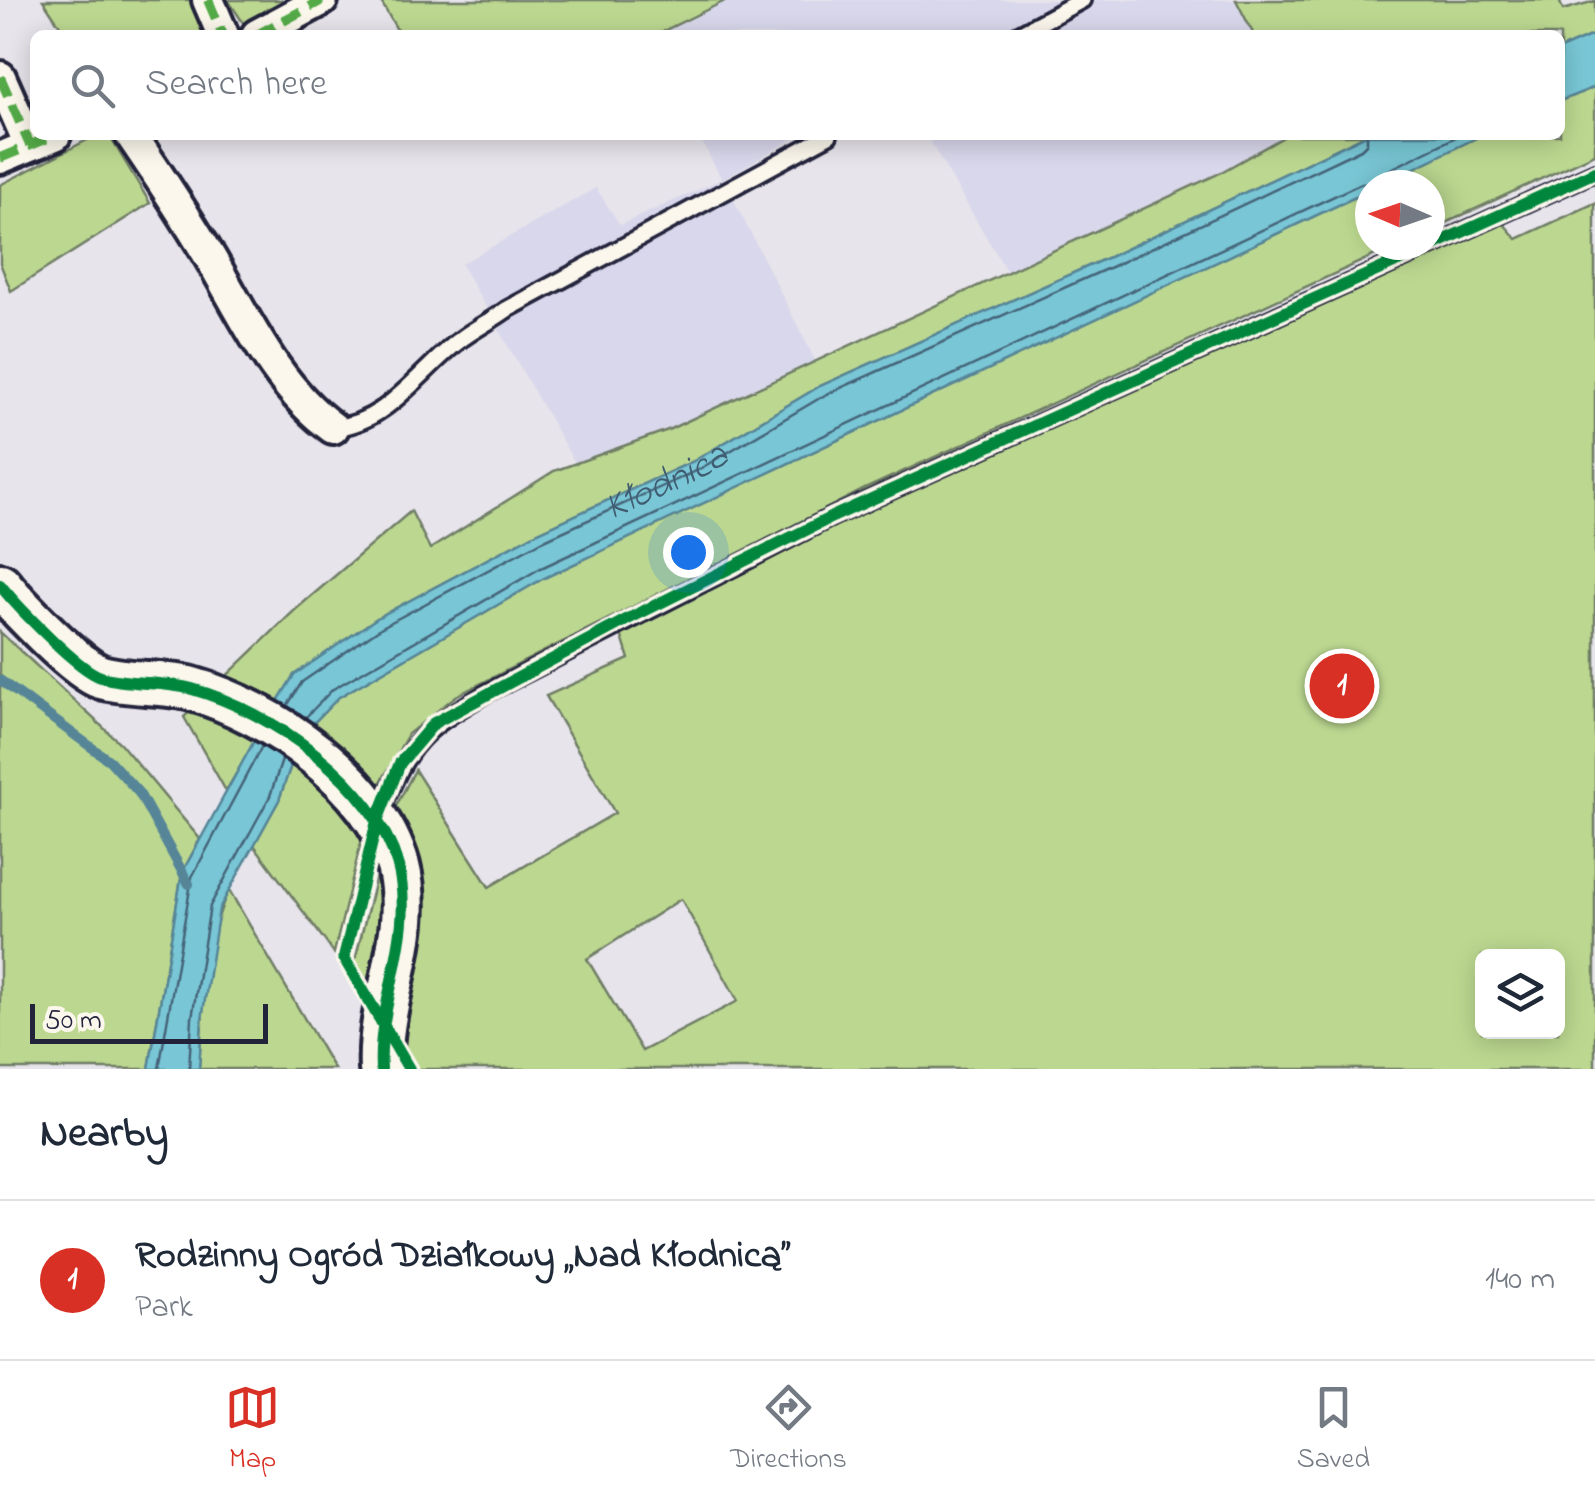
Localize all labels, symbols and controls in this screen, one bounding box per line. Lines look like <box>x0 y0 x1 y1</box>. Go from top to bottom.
search box <box>30 30 1565 140</box>
text: Search here <box>145 57 327 113</box>
icon: search <box>65 58 120 113</box>
north arrow <box>1355 170 1445 260</box>
water label: Kłodnica <box>596 429 740 537</box>
your location <box>663 527 714 578</box>
pin: 1 <box>1310 648 1374 724</box>
map controls <box>1475 949 1565 1039</box>
button: layers <box>1475 949 1565 1039</box>
scale bar <box>30 999 268 1044</box>
text: 50 m <box>45 1001 102 1042</box>
text: Nearby <box>40 1104 168 1165</box>
text: Rodzinny Ogród Działkowy „Nad Kłodnicą” <box>135 1229 790 1285</box>
text: 1 <box>67 1257 78 1304</box>
text: 140 m <box>1485 1257 1555 1304</box>
text: Park <box>135 1285 193 1332</box>
tab: Map <box>225 1380 280 1481</box>
tab: Directions <box>730 1380 847 1481</box>
tab: Saved <box>1297 1380 1370 1481</box>

